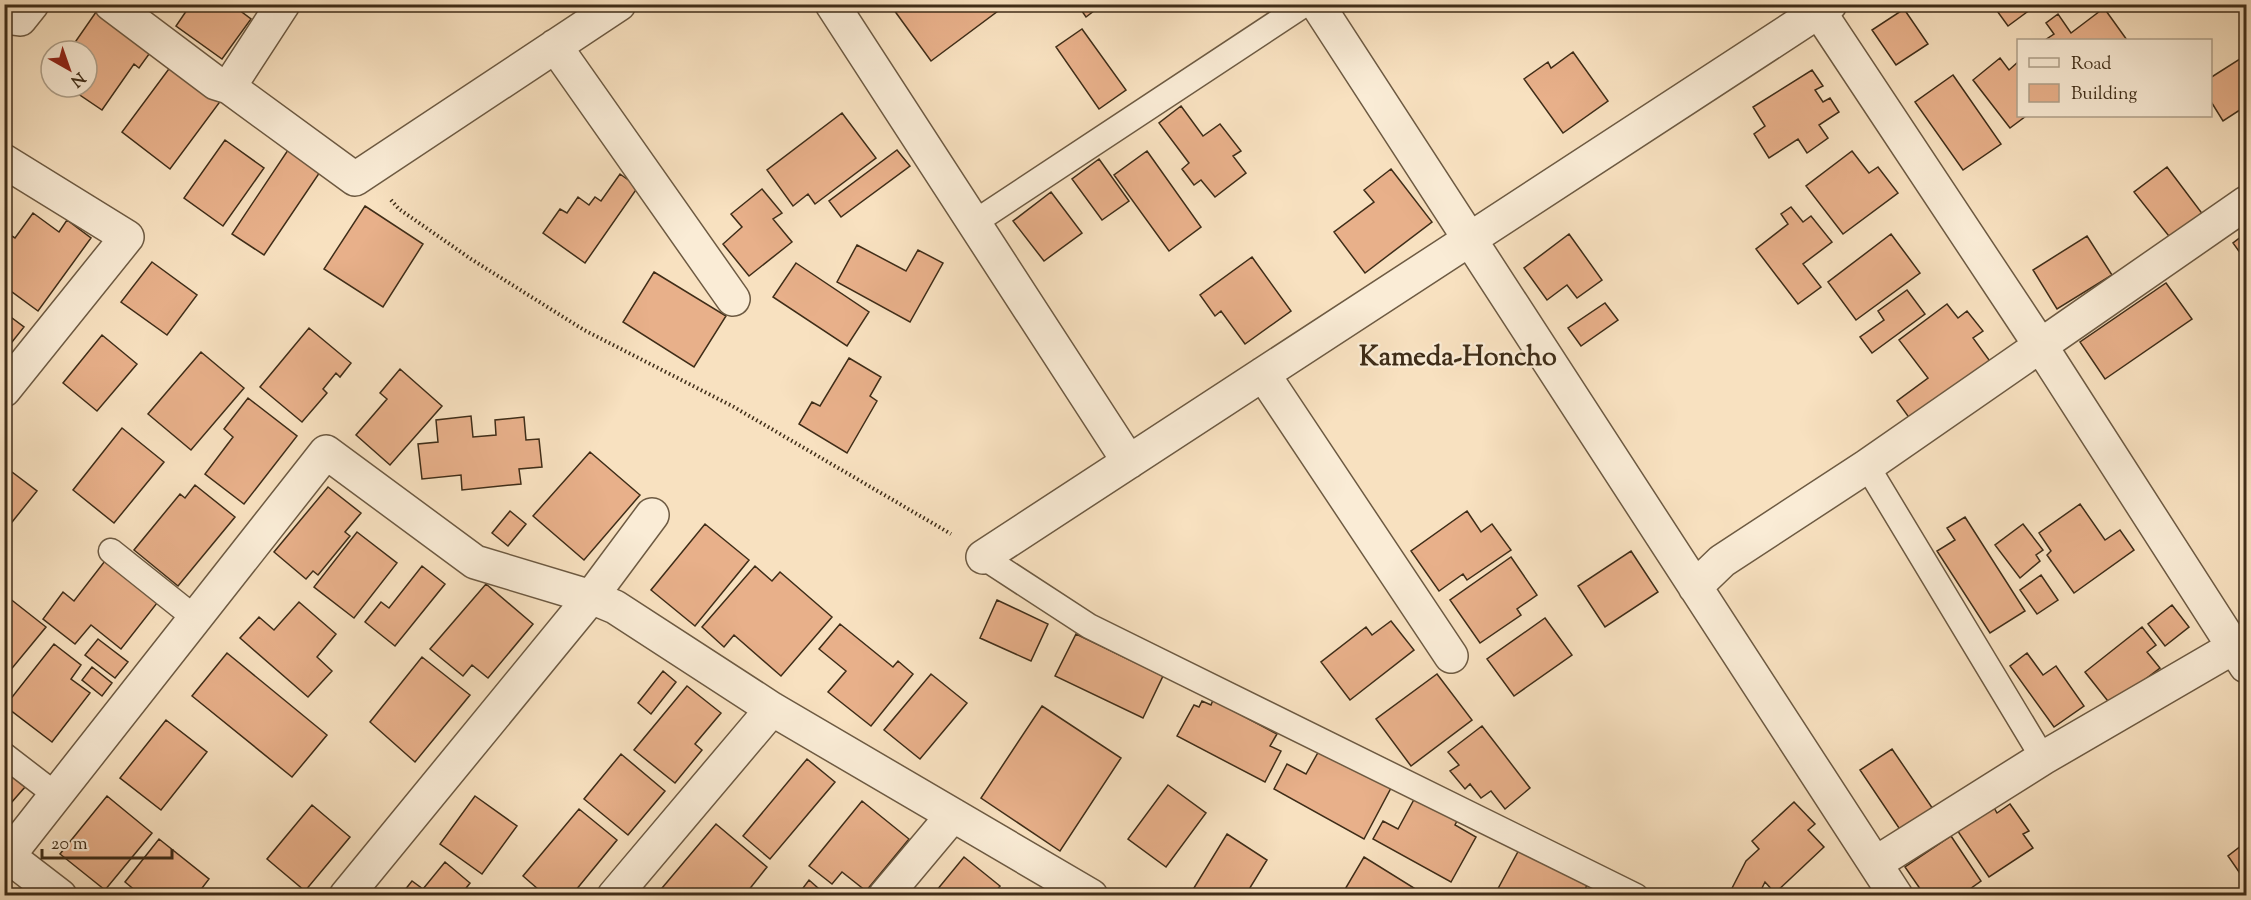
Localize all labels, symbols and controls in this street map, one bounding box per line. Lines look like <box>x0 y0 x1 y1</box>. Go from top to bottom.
north arrow <box>39 39 99 99</box>
legend <box>2017 39 2212 117</box>
text: Road <box>2071 52 2111 78</box>
text: N <box>65 66 89 92</box>
text: Building <box>2071 82 2137 108</box>
district label: Kameda-Honcho <box>1359 339 1557 378</box>
scale bar <box>42 822 172 860</box>
text: 20 m <box>51 832 88 858</box>

